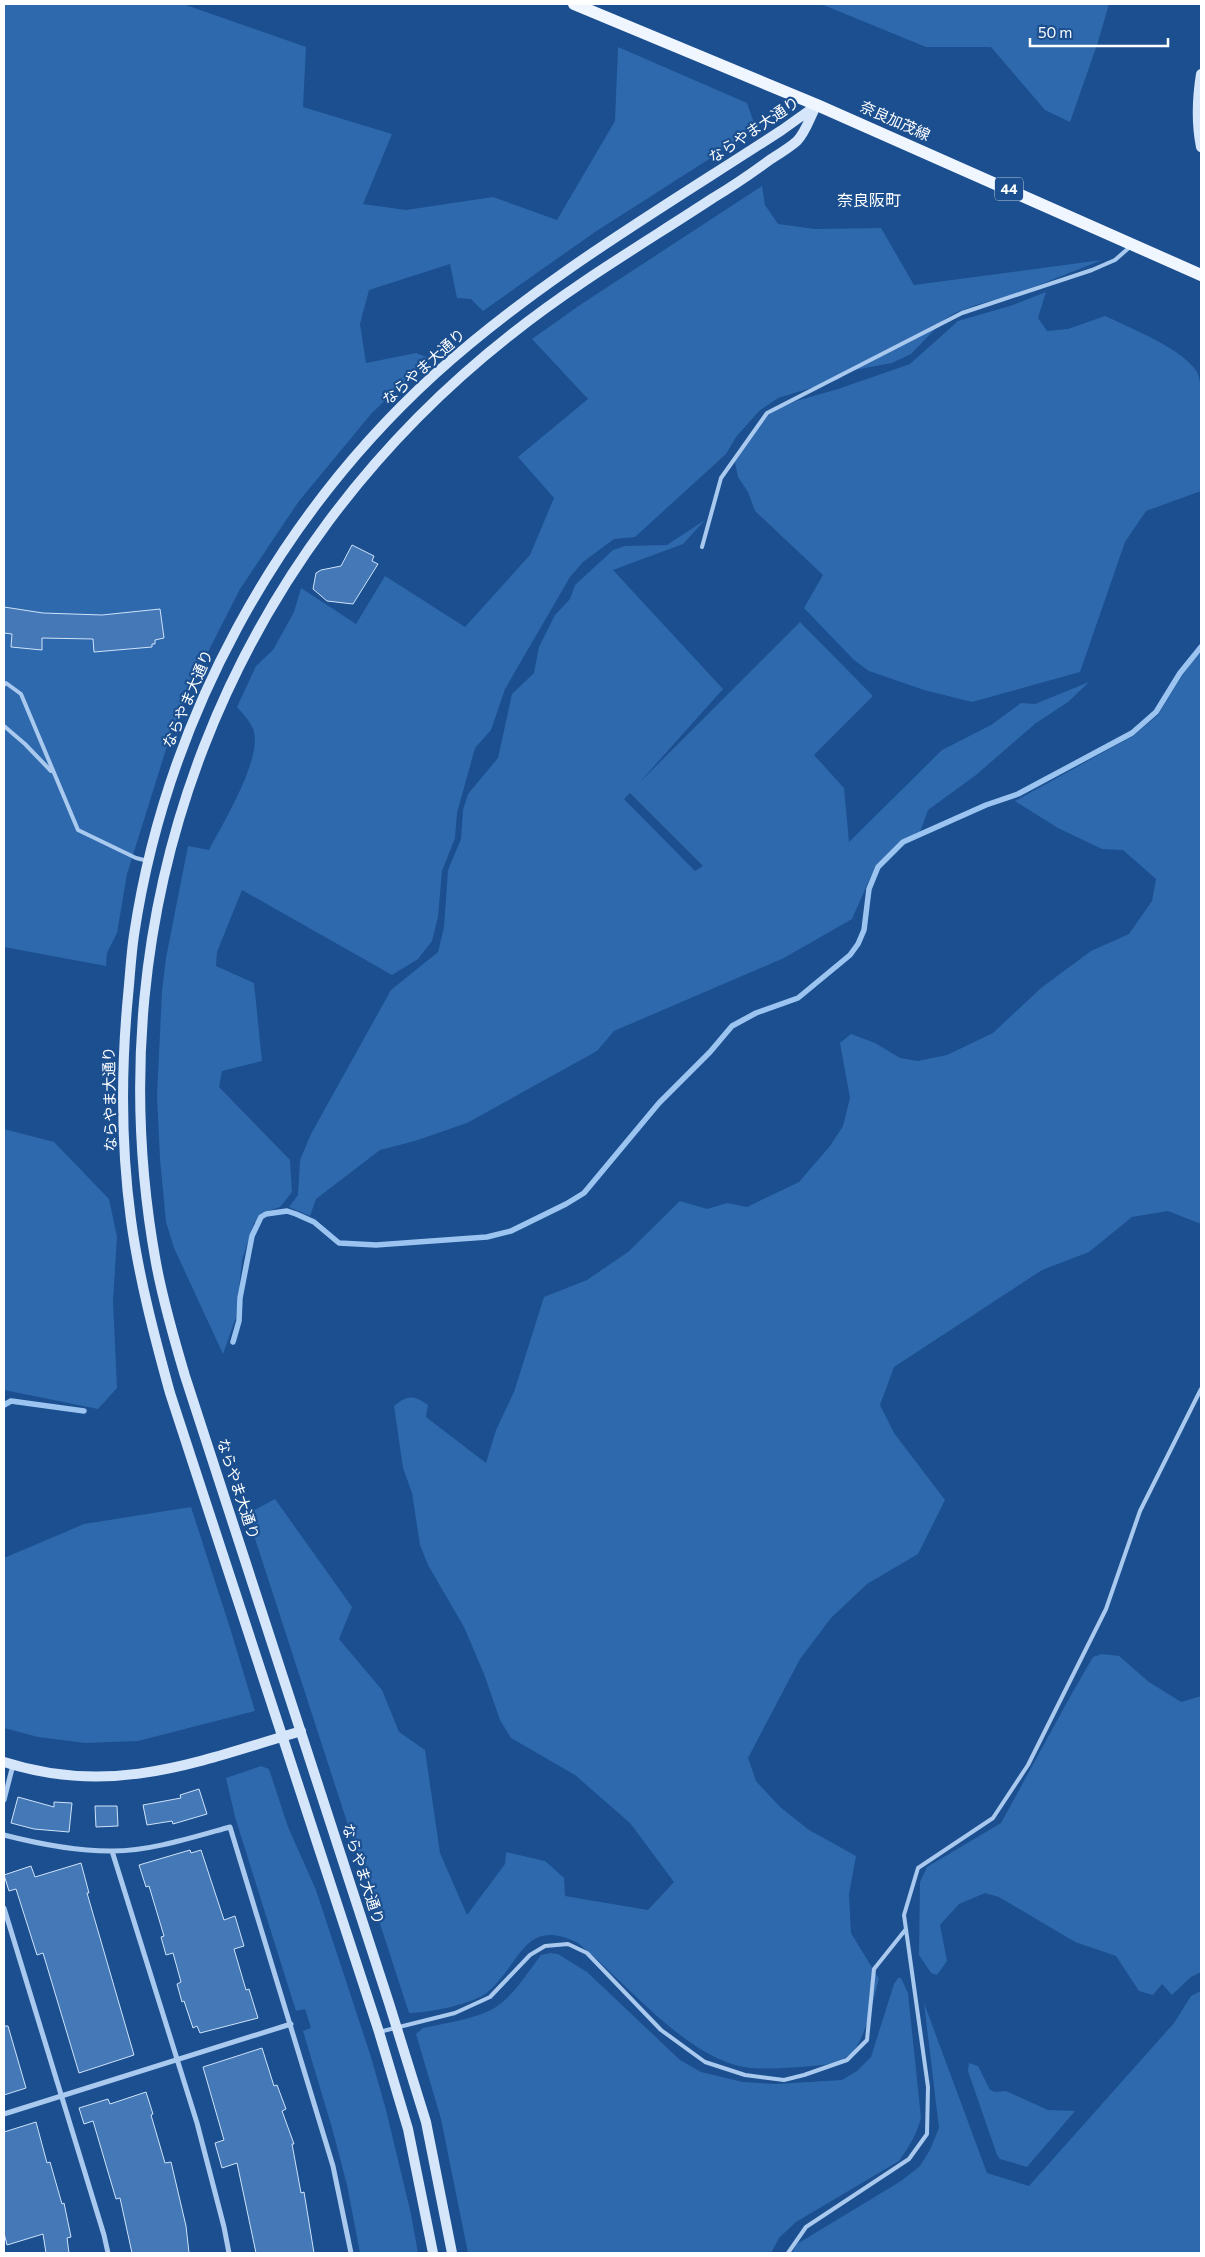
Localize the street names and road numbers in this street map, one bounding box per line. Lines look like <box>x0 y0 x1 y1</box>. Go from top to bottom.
street label: ならやま大通り <box>705 92 802 166</box>
street label: 奈良加茂線 <box>857 97 933 144</box>
road number: 44 <box>995 178 1023 200</box>
street label: ならやま大通り <box>378 324 468 408</box>
street label: ならやま大通り <box>158 647 216 750</box>
street label: ならやま大通り <box>99 1046 119 1152</box>
street label: ならやま大通り <box>214 1436 264 1541</box>
street label: ならやま大通り <box>339 1821 389 1926</box>

